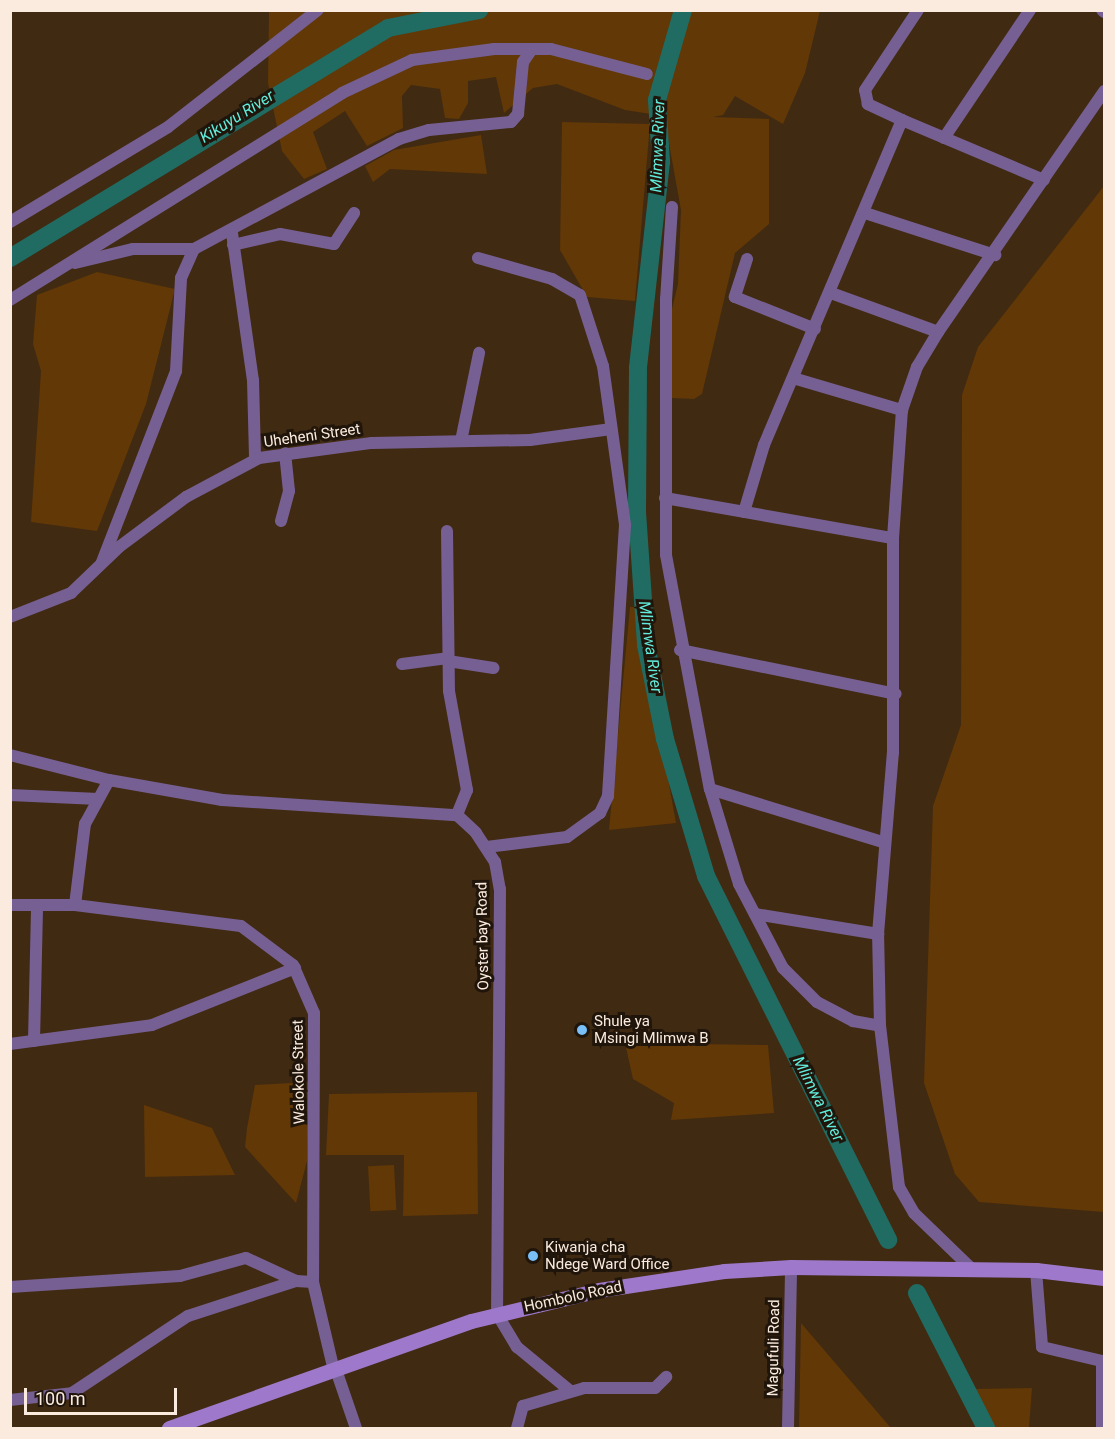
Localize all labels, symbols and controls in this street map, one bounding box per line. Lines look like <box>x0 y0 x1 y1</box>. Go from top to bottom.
water label: Kikuyu River <box>196 87 278 147</box>
water label: Mlimwa River <box>647 99 669 193</box>
street label: Uheheni Street <box>263 420 361 452</box>
water label: Mlimwa River <box>634 600 666 694</box>
street label: Oyster bay Road <box>473 882 493 990</box>
place label: Shule ya Msingi Mlimwa B <box>594 1012 709 1047</box>
street label: Walokole Street <box>289 1020 309 1124</box>
marker: Shule ya Msingi Mlimwa B <box>575 1023 589 1037</box>
water label: Mlimwa River <box>788 1053 848 1145</box>
place label: Kiwanja cha Ndege Ward Office <box>545 1238 669 1273</box>
marker: Kiwanja cha Ndege Ward Office <box>526 1249 540 1263</box>
street label: Hombolo Road <box>522 1278 624 1316</box>
street label: Magufuli Road <box>764 1299 784 1397</box>
scale bar <box>27 1376 180 1414</box>
text: 100 m <box>35 1388 86 1409</box>

